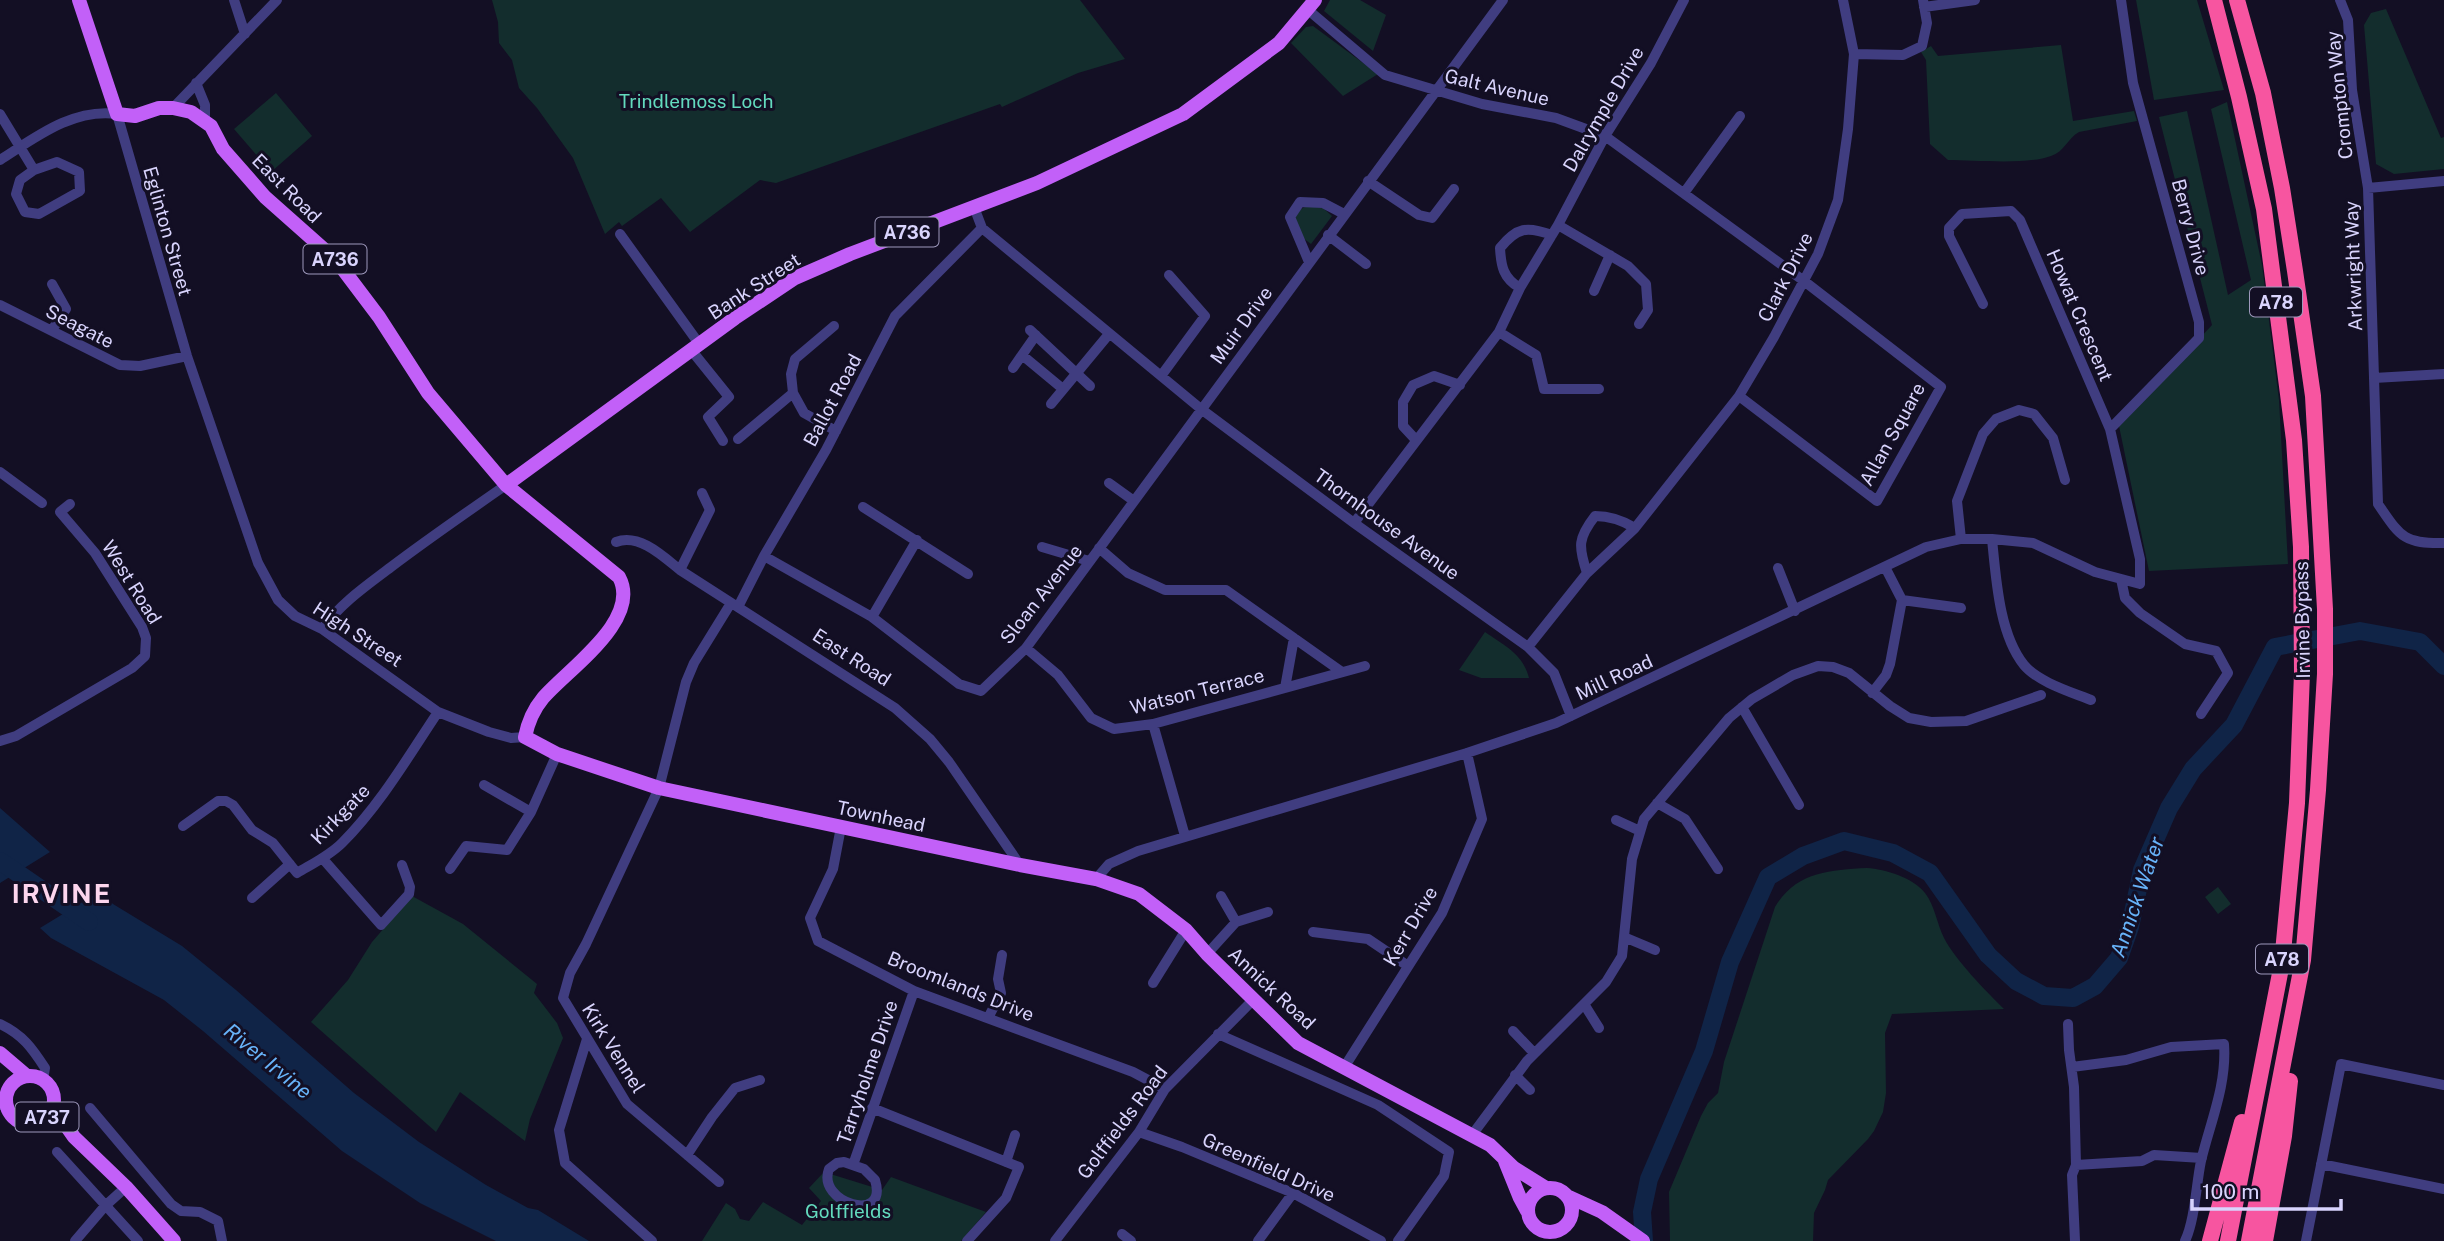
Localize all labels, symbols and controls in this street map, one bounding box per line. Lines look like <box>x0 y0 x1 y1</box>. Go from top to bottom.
street label: Crompton Way <box>2321 30 2357 160</box>
street label: Dalrymple Drive <box>1558 42 1648 176</box>
street label: Galt Avenue <box>1443 64 1551 110</box>
park label: Trindlemoss Loch <box>619 90 773 112</box>
street label: East Road <box>248 149 326 227</box>
street label: Eglinton Street <box>139 164 197 298</box>
street label: Berry Drive <box>2168 176 2214 278</box>
street label: Arkwright Way <box>2340 200 2366 332</box>
road number: A736 <box>876 218 939 246</box>
street label: Clark Drive <box>1753 229 1817 325</box>
road number: A736 <box>304 244 366 274</box>
street label: Howat Crescent <box>2042 246 2118 384</box>
street label: Bank Street <box>704 248 804 324</box>
street label: Muir Drive <box>1206 282 1276 368</box>
road number: A78 <box>2250 288 2302 316</box>
street label: Seagate <box>42 300 118 352</box>
street label: Ballot Road <box>799 350 865 450</box>
street label: Allan Square <box>1855 379 1929 489</box>
street label: Thornhouse Avenue <box>1310 464 1464 584</box>
street label: West Road <box>98 536 166 628</box>
street label: Sloan Avenue <box>995 540 1087 648</box>
street label: Irvine Bypass <box>2290 561 2314 679</box>
street label: High Street <box>309 597 407 671</box>
street label: East Road <box>809 624 895 690</box>
street label: Mill Road <box>1572 650 1656 704</box>
street label: Watson Terrace <box>1128 664 1266 718</box>
street label: Kirkgate <box>306 779 374 849</box>
street label: Townhead <box>835 796 927 836</box>
water label: Annick Water <box>2105 833 2170 960</box>
district label: IRVINE <box>12 878 112 909</box>
street label: Kerr Drive <box>1378 882 1442 970</box>
street label: Annick Road <box>1224 942 1320 1034</box>
road number: A78 <box>2256 944 2308 974</box>
street label: Broomlands Drive <box>885 947 1037 1025</box>
street label: Tarryholme Drive <box>832 997 902 1147</box>
street label: Kirk Vennel <box>578 999 650 1097</box>
water label: River Irvine <box>219 1018 317 1104</box>
street label: Golffields Road <box>1072 1061 1172 1183</box>
road number: A737 <box>16 1102 78 1132</box>
street label: Greenfield Drive <box>1199 1128 1339 1206</box>
scale bar <box>2192 1168 2341 1212</box>
text: 100 m <box>2202 1179 2259 1204</box>
park label: Golffields <box>805 1200 891 1222</box>

